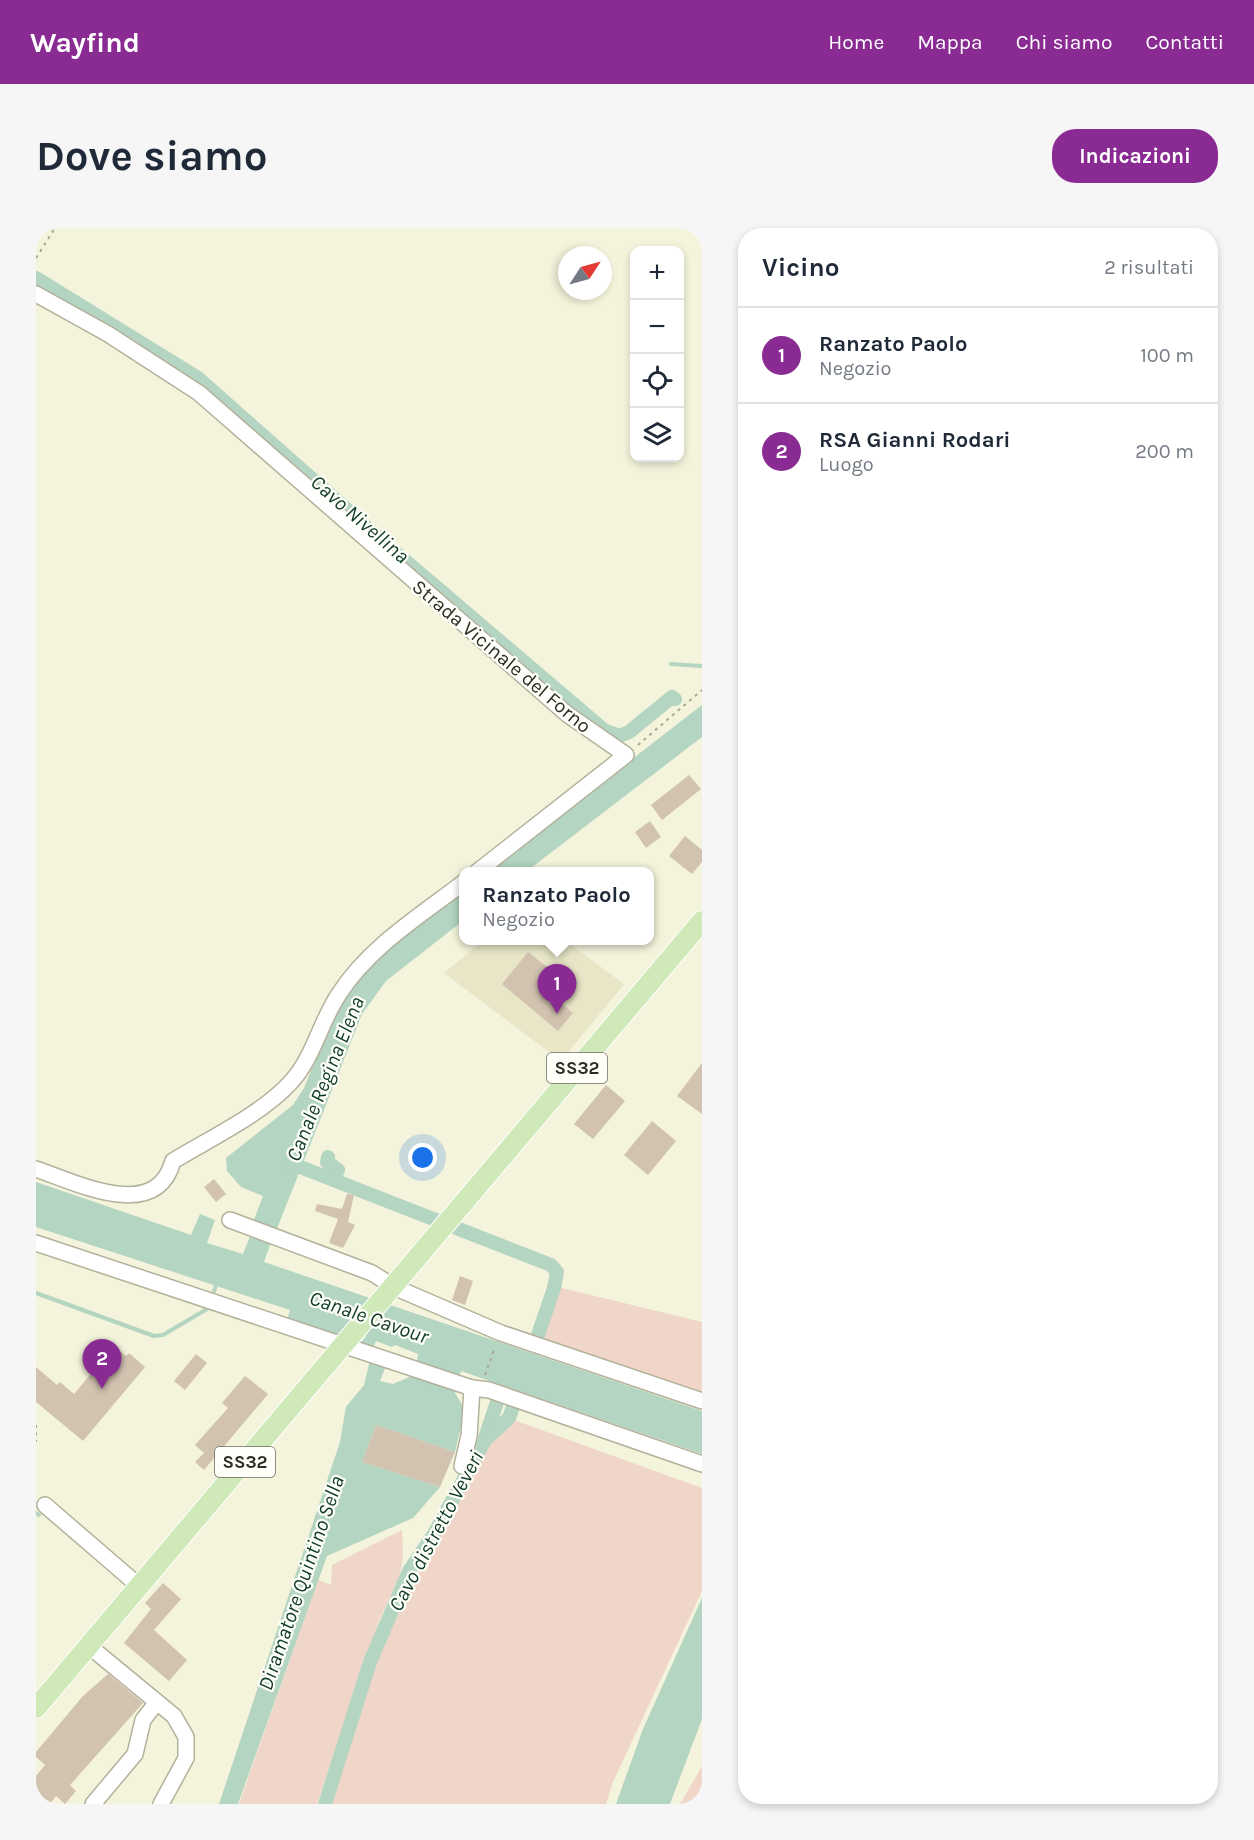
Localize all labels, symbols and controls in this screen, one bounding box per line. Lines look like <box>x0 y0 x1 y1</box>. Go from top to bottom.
text: Wayfind <box>30 26 140 59</box>
text: Home <box>828 30 884 54</box>
text: Mappa <box>917 30 983 54</box>
text: Chi siamo <box>1016 30 1112 54</box>
text: Contatti <box>1145 30 1224 54</box>
button: Indicazioni <box>1052 129 1218 183</box>
text: Dove siamo <box>36 131 267 181</box>
north arrow <box>558 246 612 300</box>
map controls <box>630 246 684 462</box>
button: + <box>630 246 684 300</box>
text: Vicino <box>762 252 839 283</box>
text: 2 risultati <box>1104 256 1194 279</box>
button: − <box>630 300 684 354</box>
text: Ranzato Paolo <box>819 331 967 357</box>
text: 1 <box>778 344 785 367</box>
text: 100 m <box>1140 344 1194 367</box>
button: locate <box>630 354 684 408</box>
text: Negozio <box>819 357 892 380</box>
button: layers <box>630 408 684 462</box>
text: RSA Gianni Rodari <box>819 427 1011 453</box>
text: 2 <box>775 440 788 463</box>
text: 200 m <box>1135 440 1194 463</box>
text: Luogo <box>819 453 874 476</box>
water label: Cavo Nivellina <box>306 470 414 568</box>
street label: Strada Vicinale del Forno <box>408 575 596 738</box>
popup <box>459 867 654 945</box>
text: Ranzato Paolo <box>482 882 631 908</box>
text: Negozio <box>482 908 555 931</box>
pin: 1 <box>538 964 576 1014</box>
water label: Canale Regina Elena <box>281 993 369 1165</box>
road number: SS32 <box>547 1053 607 1083</box>
your location <box>408 1143 437 1172</box>
water label: Canale Cavour <box>306 1285 432 1349</box>
pin: 2 <box>82 1340 122 1389</box>
water label: Cavo distretto Veveri <box>384 1446 489 1615</box>
road number: SS32 <box>215 1447 275 1477</box>
water label: Diramatore Quintino Sella <box>253 1473 349 1693</box>

